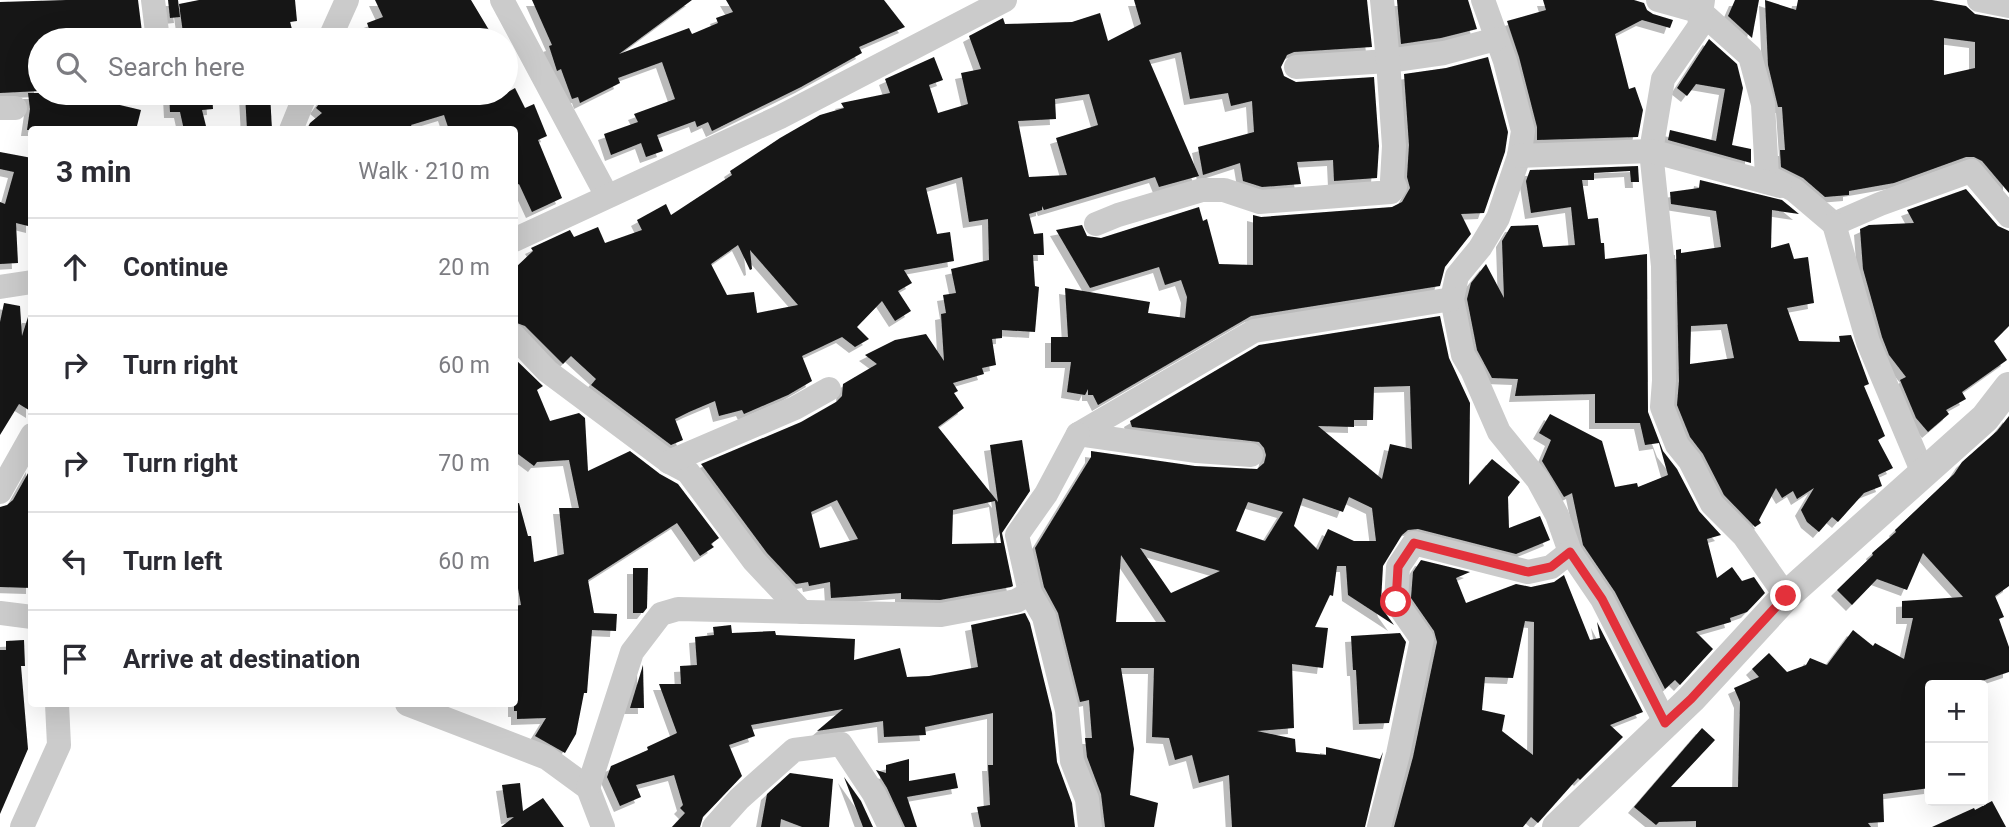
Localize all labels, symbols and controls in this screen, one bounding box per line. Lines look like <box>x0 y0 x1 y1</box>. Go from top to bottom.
search box <box>28 28 518 105</box>
icon: search <box>52 48 90 86</box>
text: Search here <box>108 52 245 82</box>
text: 3 min <box>56 154 131 189</box>
text: Walk · 210 m <box>358 158 490 185</box>
icon: ahead <box>56 248 94 286</box>
text: Continue <box>123 252 228 282</box>
text: 20 m <box>438 254 490 281</box>
icon: right <box>56 346 94 384</box>
text: Turn right <box>123 350 238 380</box>
text: 60 m <box>438 352 490 379</box>
icon: right <box>56 444 94 482</box>
text: Turn right <box>123 448 238 478</box>
text: 70 m <box>438 450 490 477</box>
icon: left <box>56 542 94 580</box>
text: Turn left <box>123 546 222 576</box>
text: 60 m <box>438 548 490 575</box>
route end <box>1770 580 1801 611</box>
route start <box>1380 586 1411 617</box>
icon: arrive <box>56 640 94 678</box>
text: Arrive at destination <box>123 644 360 674</box>
map controls <box>1925 680 1988 806</box>
button: + <box>1925 680 1988 743</box>
button: − <box>1925 743 1988 806</box>

